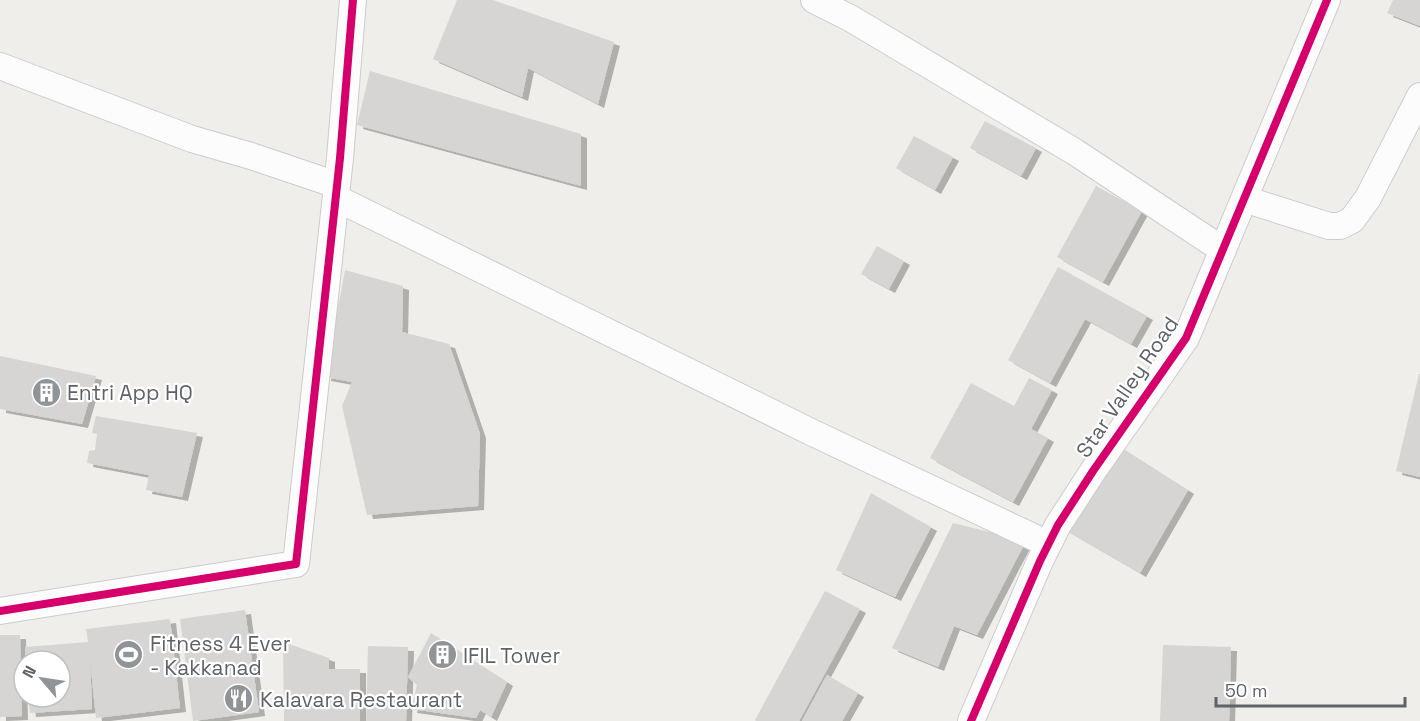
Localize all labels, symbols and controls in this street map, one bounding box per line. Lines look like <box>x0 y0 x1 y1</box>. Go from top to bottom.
street label: Star Valley Road <box>1070 311 1184 463</box>
building icon: Entri App HQ <box>30 376 62 408</box>
place label: Entri App HQ <box>67 379 193 406</box>
place label: Fitness 4 Ever - Kakkanad <box>150 630 291 681</box>
sports icon: Fitness 4 Ever - Kakkanad <box>113 639 145 671</box>
building icon: IFIL Tower <box>426 639 458 671</box>
place label: IFIL Tower <box>463 642 560 669</box>
north arrow <box>12 649 72 709</box>
text: N <box>18 662 41 682</box>
scale bar <box>1216 670 1405 708</box>
text: 50 m <box>1225 679 1267 702</box>
restaurant icon: Kalavara Restaurant <box>223 683 255 715</box>
place label: Kalavara Restaurant <box>260 686 462 713</box>

